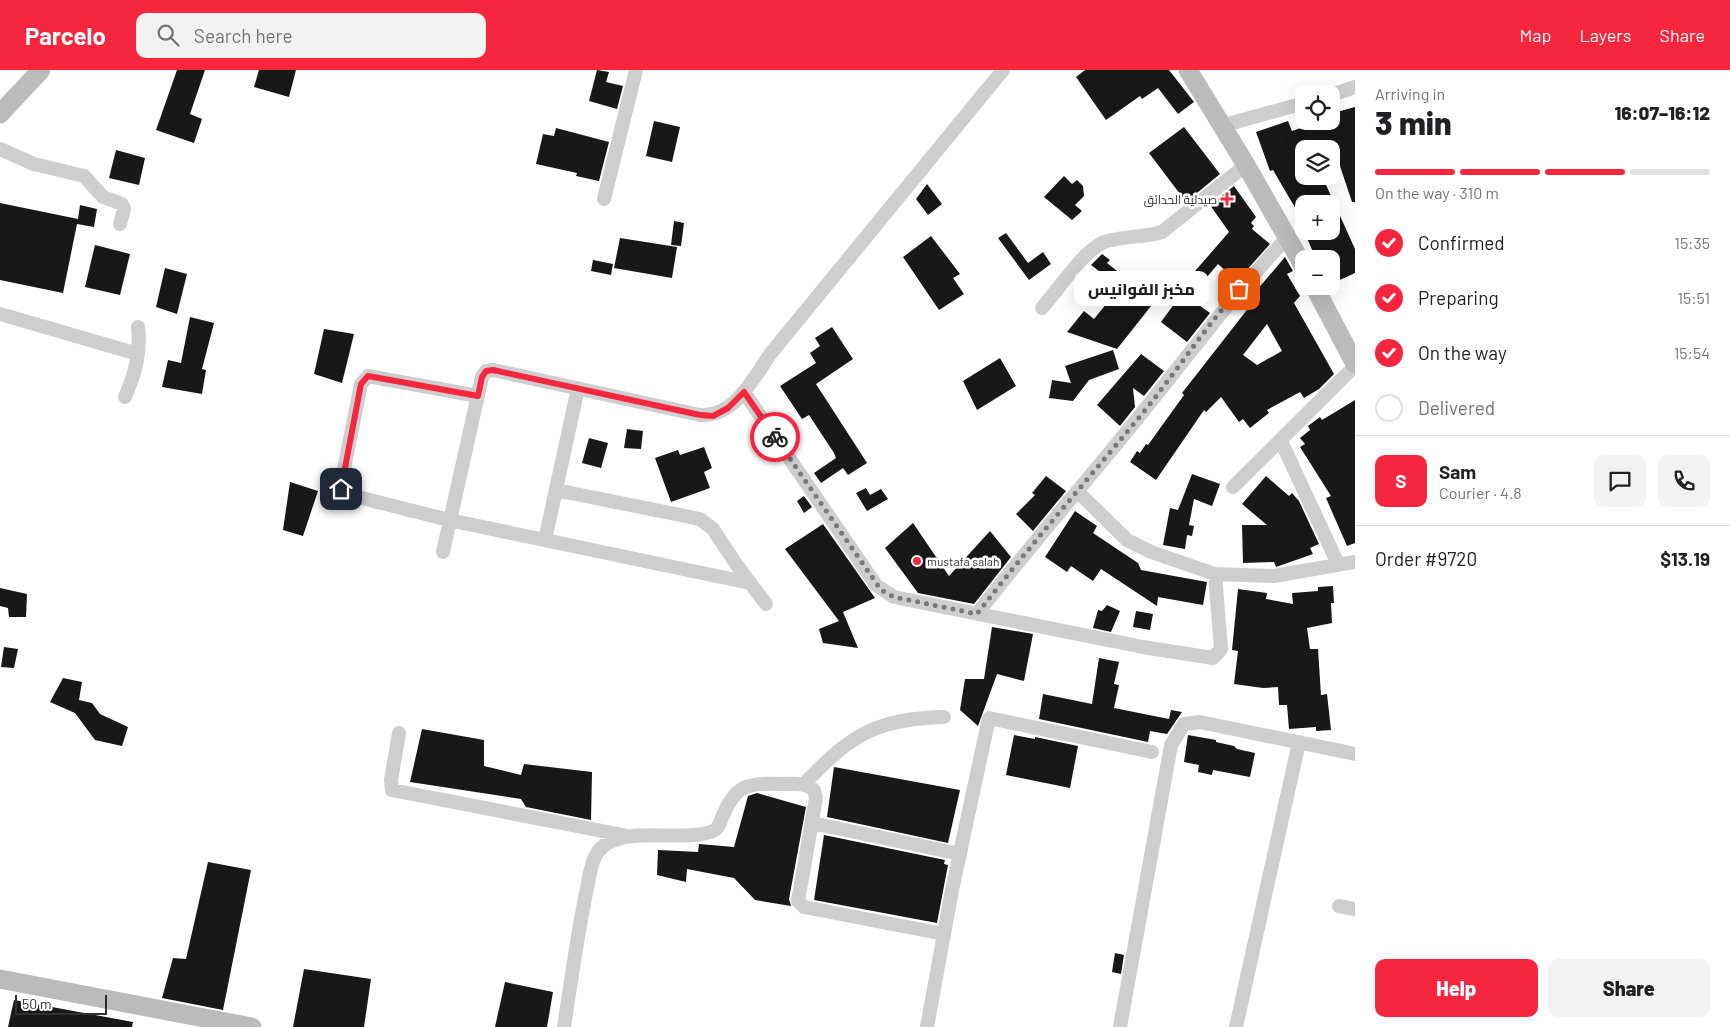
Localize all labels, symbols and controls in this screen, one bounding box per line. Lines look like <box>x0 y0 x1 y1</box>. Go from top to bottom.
search box <box>136 13 486 58</box>
text: Parcelo <box>25 21 106 50</box>
icon: search <box>154 21 182 49</box>
text: Search here <box>194 24 293 47</box>
text: Map <box>1519 24 1551 46</box>
text: Layers <box>1579 24 1632 46</box>
text: Share <box>1660 24 1705 46</box>
text: Arriving in <box>1375 84 1445 103</box>
map controls <box>1295 85 1340 295</box>
button: locate <box>1295 85 1340 130</box>
text: 16:07–16:12 <box>1614 101 1710 124</box>
text: 3 min <box>1375 103 1452 141</box>
button: layers <box>1295 140 1340 185</box>
text: On the way · 310 m <box>1375 183 1499 202</box>
place label: صيدلية الحدائق <box>1144 192 1217 207</box>
marker: صيدلية الحدائق <box>1221 193 1233 205</box>
button: + <box>1295 195 1340 240</box>
icon: check <box>1375 229 1403 257</box>
text: Confirmed <box>1418 231 1505 254</box>
text: 15:35 <box>1674 233 1710 252</box>
button: − <box>1295 250 1340 295</box>
pin <box>1218 268 1260 310</box>
callout: مخبز الفوانيس <box>1074 272 1209 306</box>
icon: bag <box>1225 275 1253 303</box>
text: مخبز الفوانيس <box>1088 279 1195 298</box>
icon: check <box>1375 284 1403 312</box>
text: Preparing <box>1418 286 1499 309</box>
text: 15:51 <box>1677 288 1710 307</box>
icon: check <box>1375 339 1403 367</box>
text: On the way <box>1418 341 1507 364</box>
text: 15:54 <box>1674 343 1710 362</box>
text: Delivered <box>1418 396 1495 419</box>
courier <box>750 412 800 462</box>
icon: bike <box>761 423 789 451</box>
button: chat <box>1594 455 1646 507</box>
button: phone <box>1658 455 1710 507</box>
text: Sam <box>1439 460 1476 483</box>
pin <box>320 468 362 510</box>
text: S <box>1395 469 1407 492</box>
icon: home <box>327 475 355 503</box>
text: Courier · 4.8 <box>1439 483 1522 502</box>
text: Order #9720 <box>1375 547 1477 570</box>
text: $13.19 <box>1660 547 1710 570</box>
place label: mustafa salah <box>927 554 999 568</box>
marker: mustafa salah <box>911 555 923 567</box>
button: Help <box>1375 959 1538 1017</box>
button: Share <box>1548 959 1710 1017</box>
scale bar <box>15 992 108 1015</box>
text: 50 m <box>22 995 51 1012</box>

